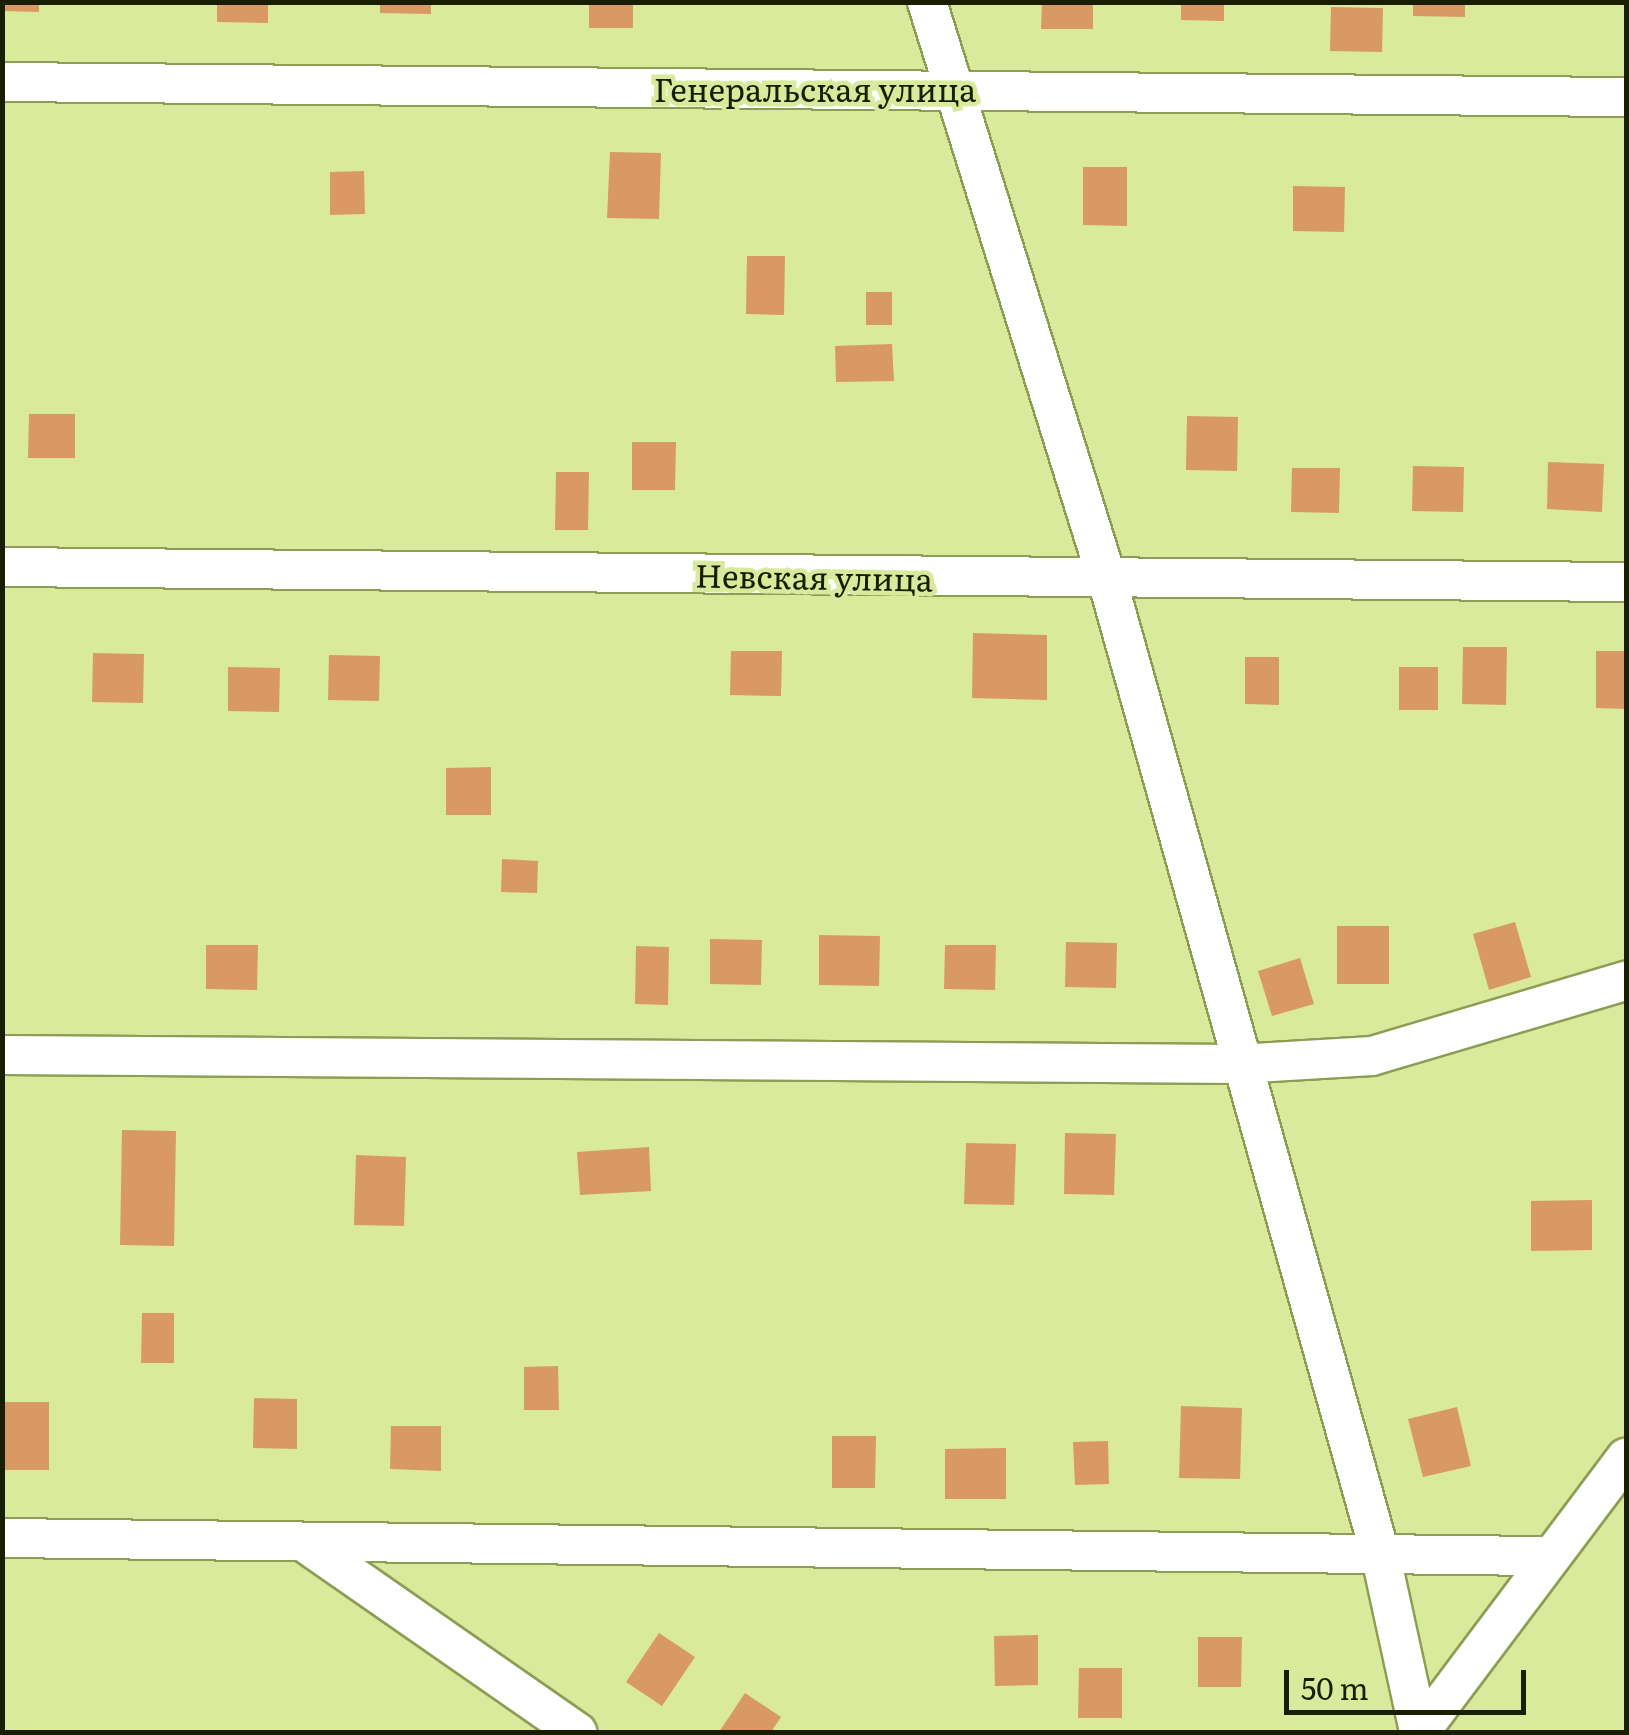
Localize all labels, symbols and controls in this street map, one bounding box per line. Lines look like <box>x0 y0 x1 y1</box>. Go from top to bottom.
street label: Генеральская улица <box>654 69 976 107</box>
street label: Невская улица <box>695 555 933 597</box>
scale bar <box>1289 1650 1532 1712</box>
text: 50 m <box>1301 1665 1369 1709</box>

